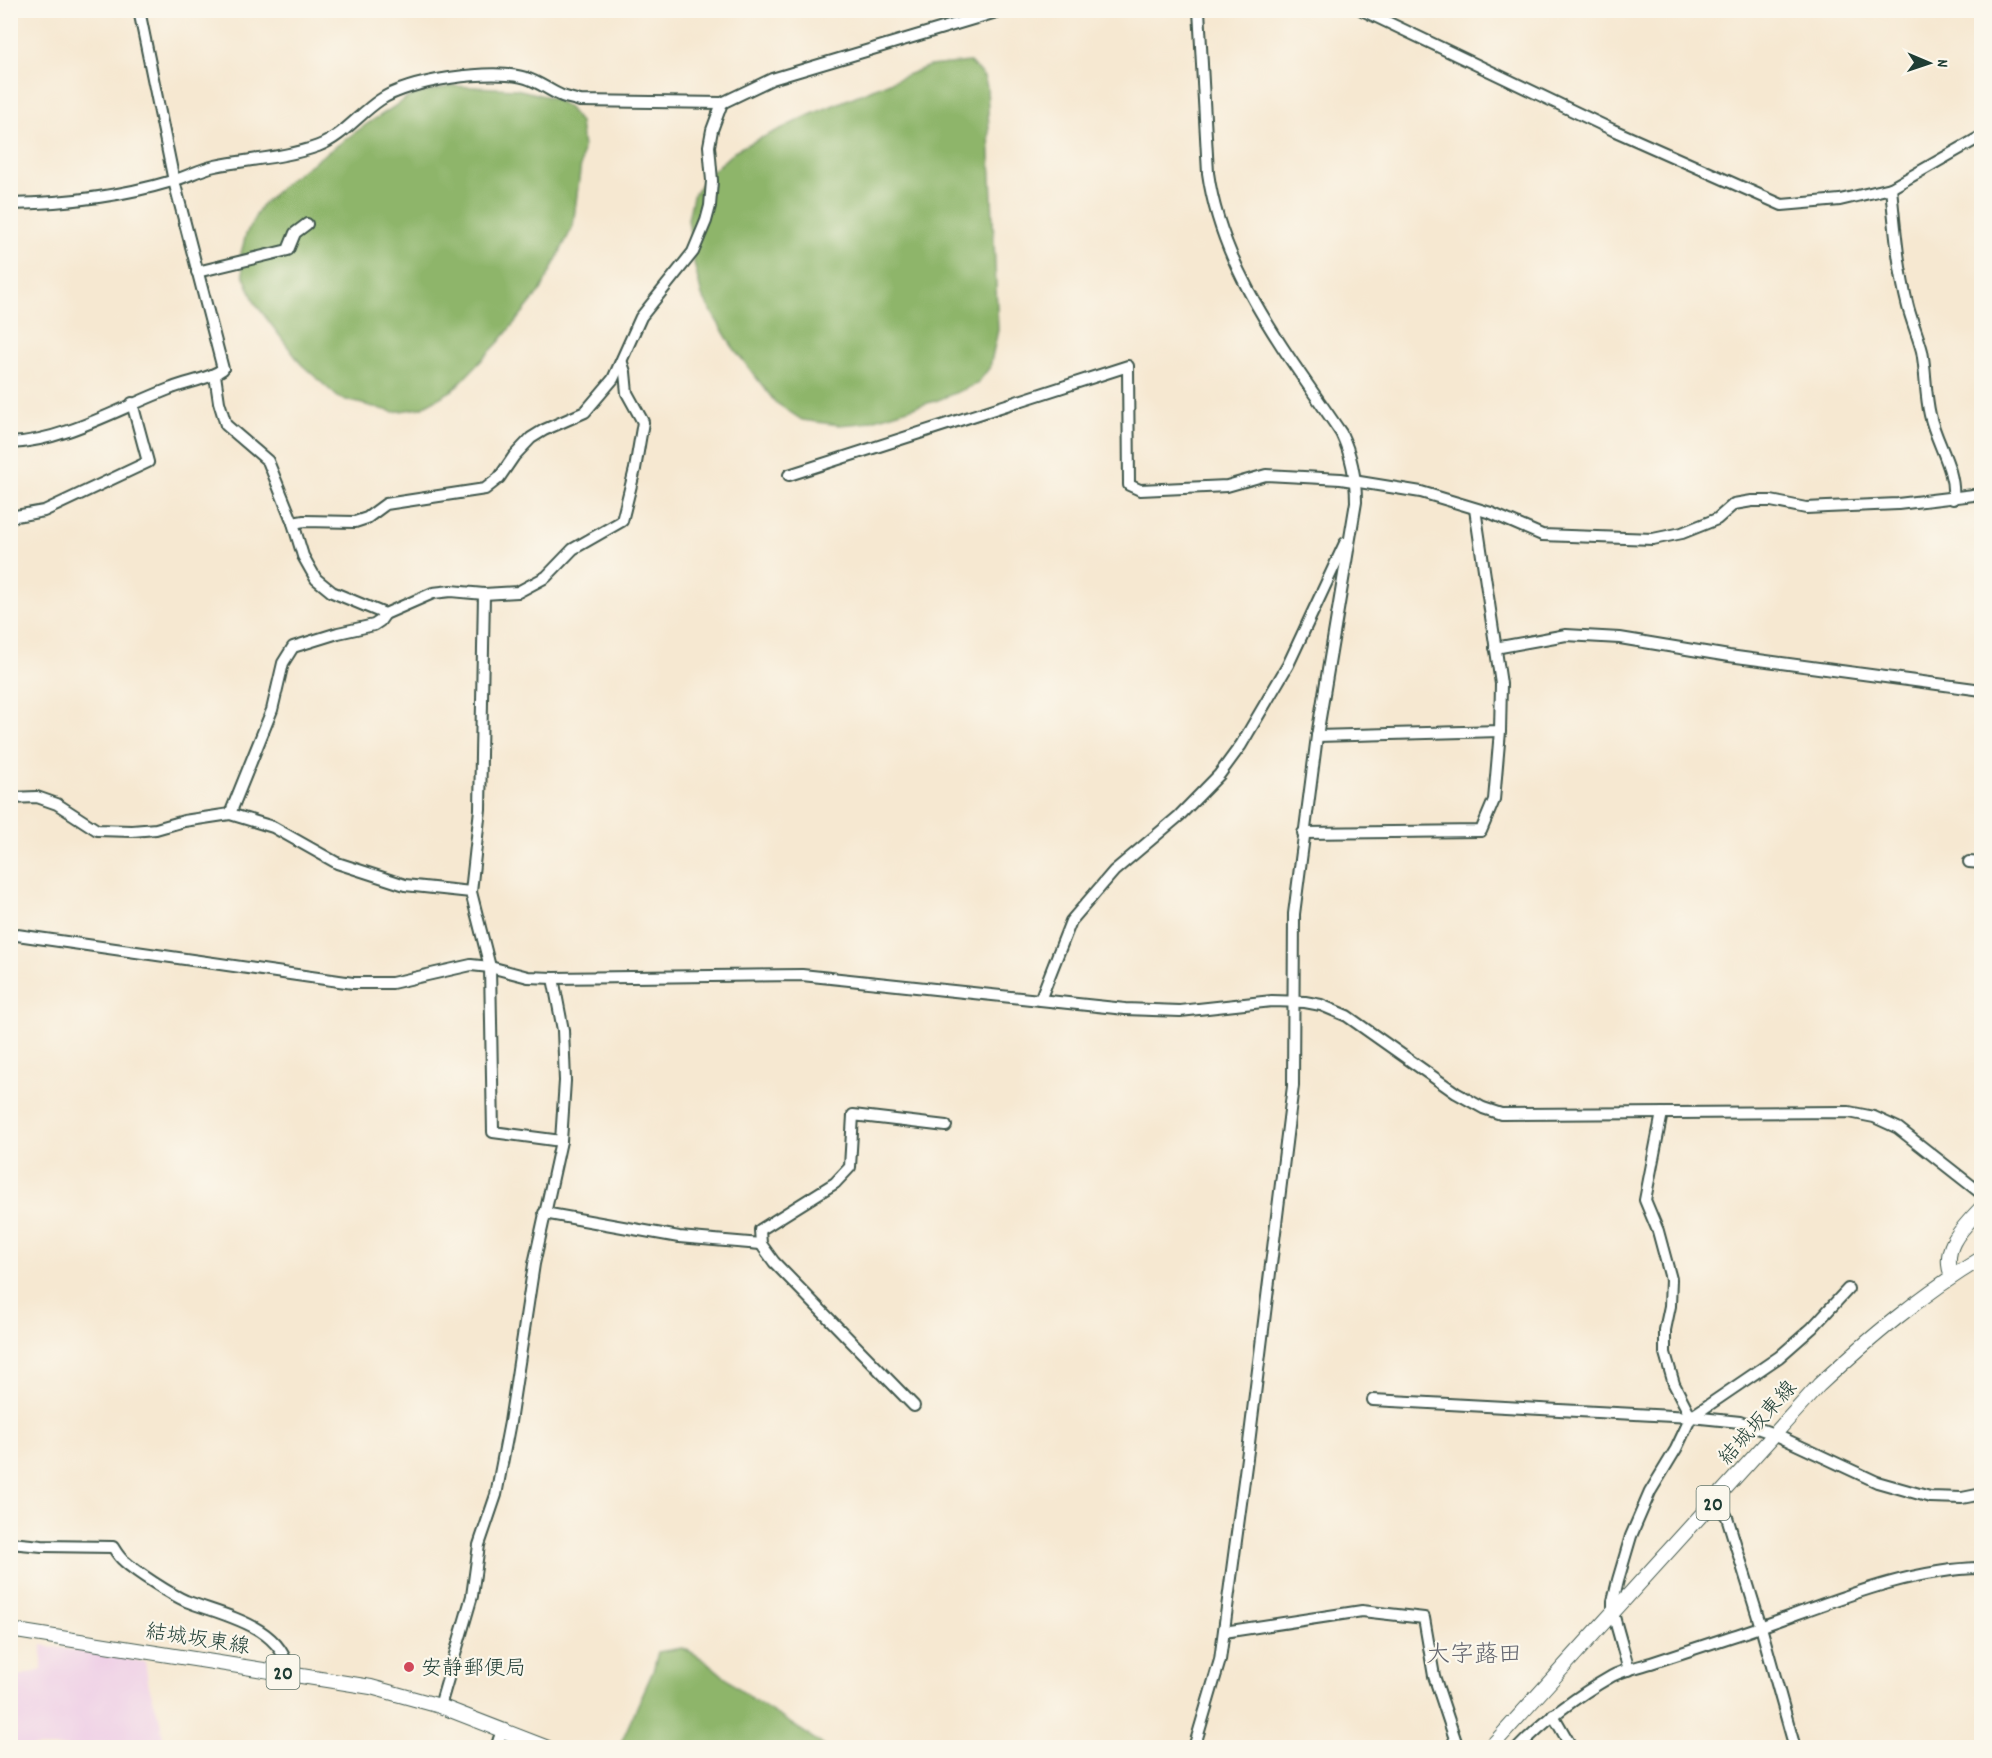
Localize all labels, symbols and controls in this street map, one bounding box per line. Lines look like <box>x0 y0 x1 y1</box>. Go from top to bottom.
north arrow <box>1899 33 1959 93</box>
text: N <box>1930 59 1953 68</box>
street label: 結城坂東線 <box>1713 1375 1806 1473</box>
road number: 20 <box>1696 1486 1730 1520</box>
street label: 結城坂東線 <box>143 1618 252 1664</box>
district label: 大字蕗田 <box>1426 1639 1522 1673</box>
road number: 20 <box>266 1655 300 1689</box>
place label: 安静郵便局 <box>421 1655 526 1685</box>
marker: 安静郵便局 <box>402 1660 416 1674</box>

